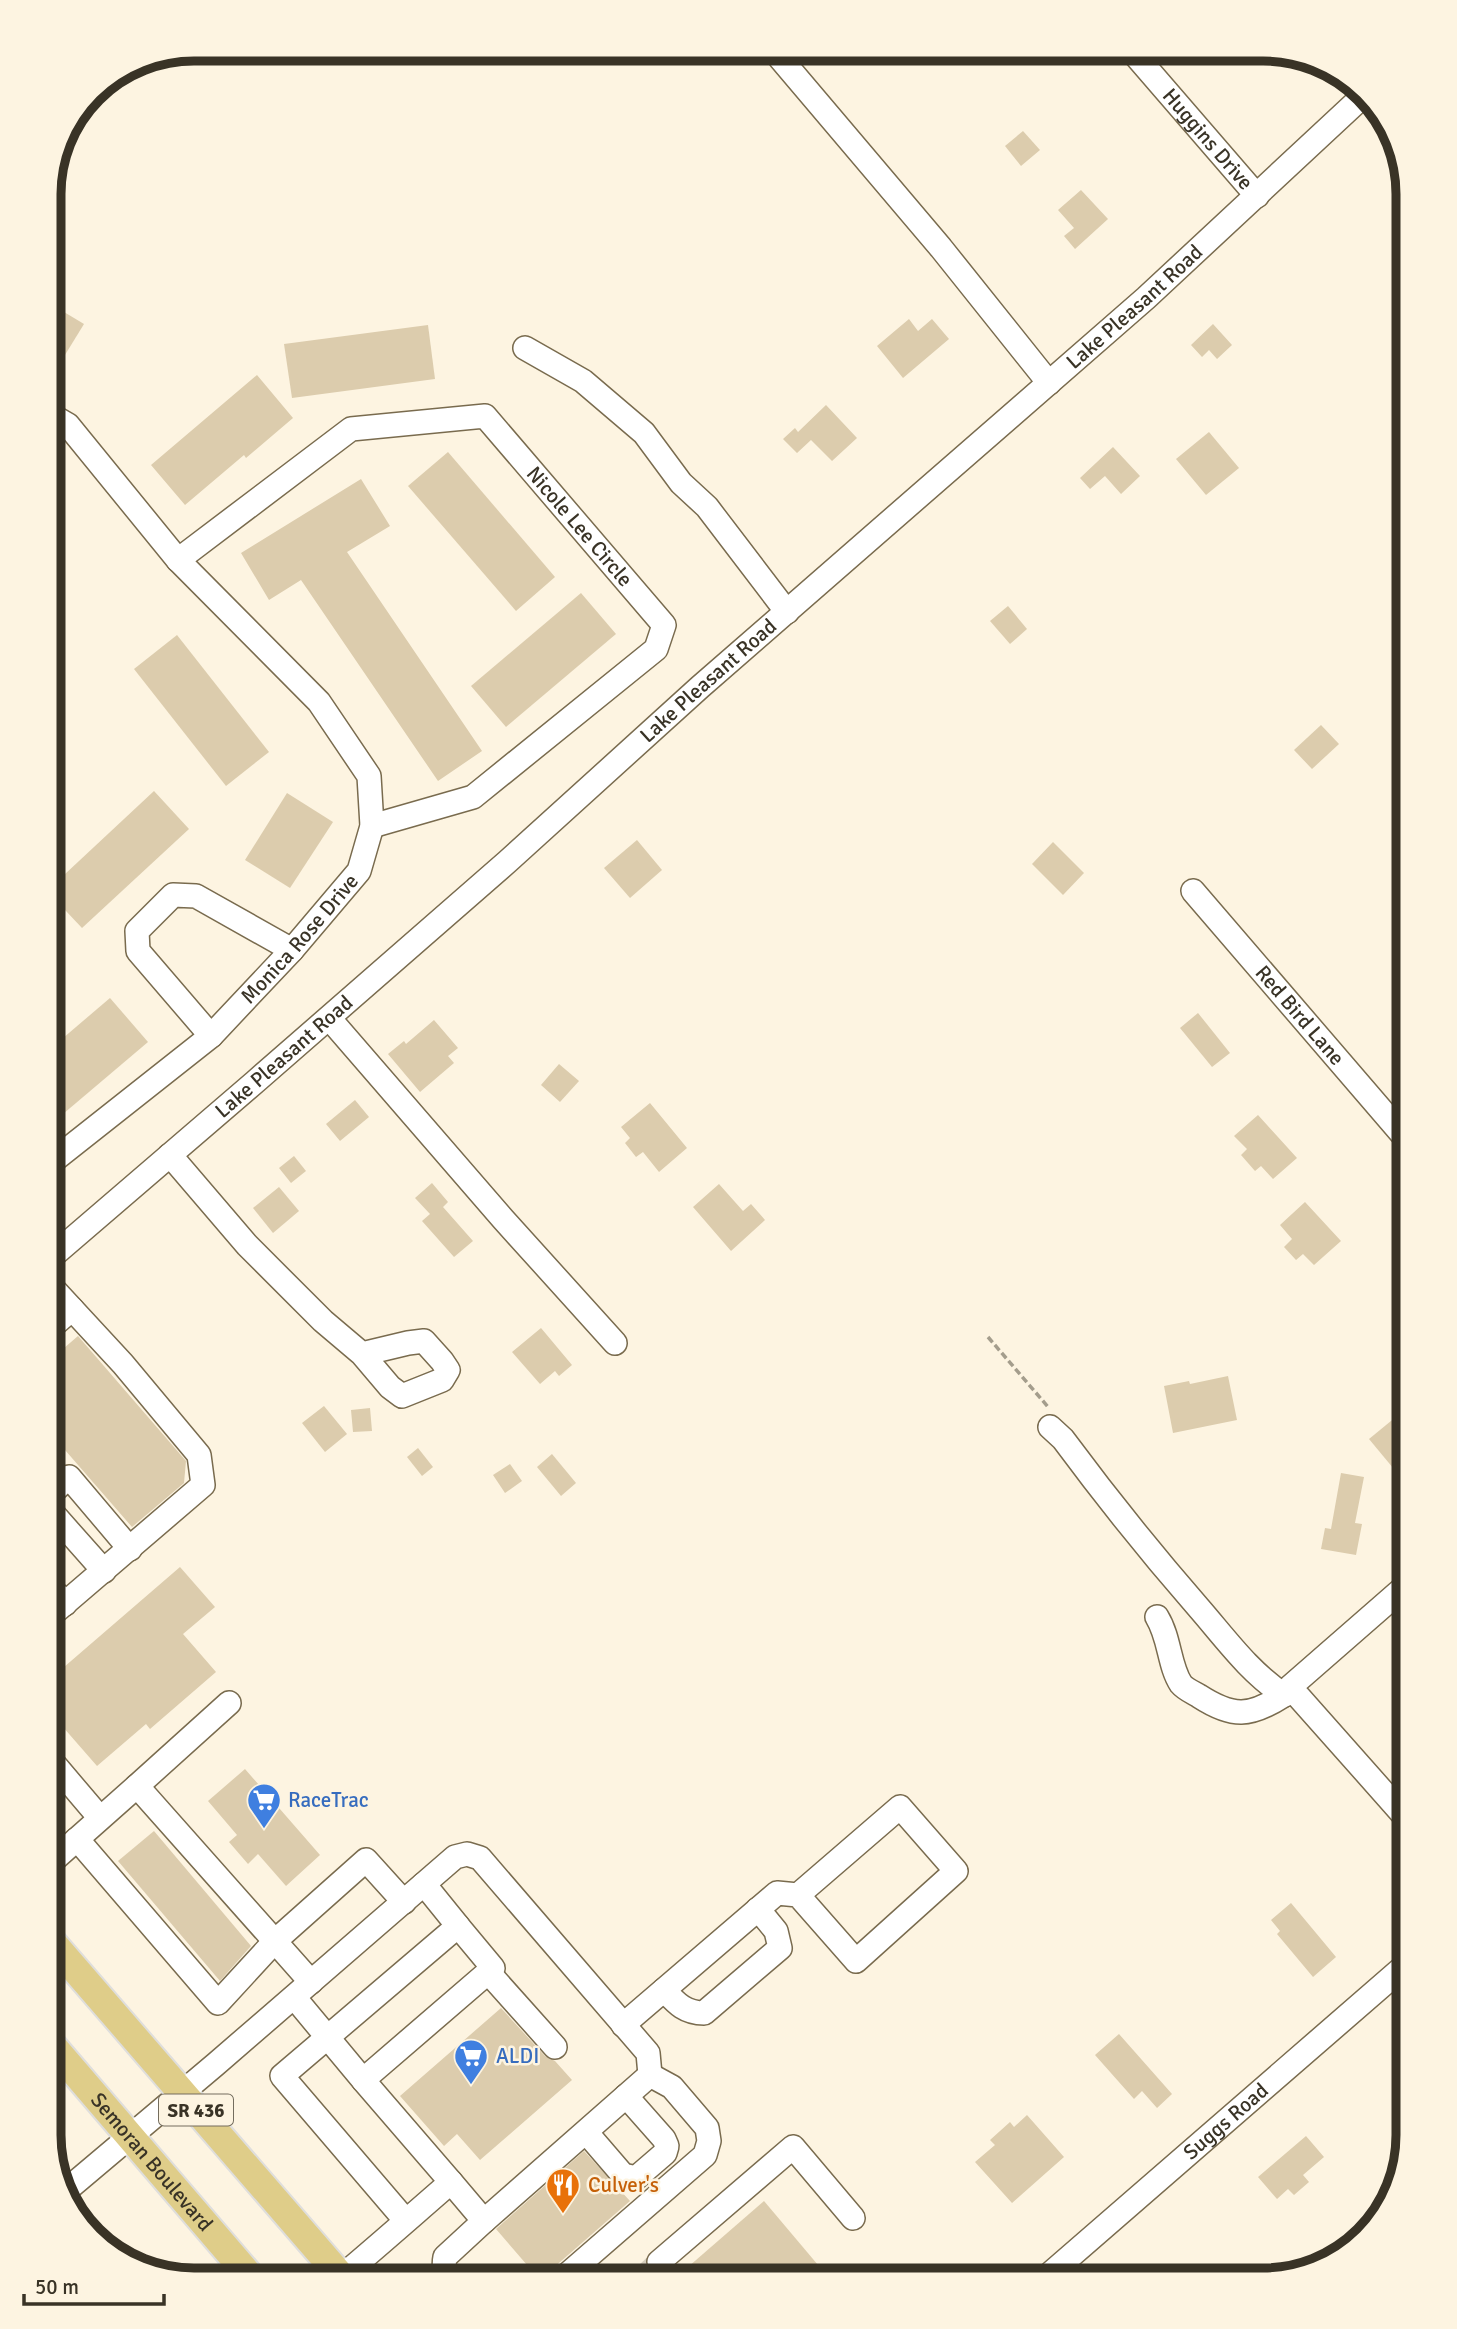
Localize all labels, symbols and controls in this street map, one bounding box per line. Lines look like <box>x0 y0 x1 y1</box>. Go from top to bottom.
street label: Huggins Drive <box>1157 83 1259 195</box>
street label: Lake Pleasant Road <box>1061 239 1208 374</box>
street label: Nicole Lee Circle <box>521 461 638 592</box>
street label: Lake Pleasant Road <box>634 613 782 748</box>
street label: Monica Rose Drive <box>235 869 364 1009</box>
street label: Red Bird Lane <box>1250 960 1350 1071</box>
street label: Lake Pleasant Road <box>210 990 358 1124</box>
supermarket icon: RaceTrac <box>245 1781 283 1830</box>
place label: RaceTrac <box>288 1787 369 1813</box>
supermarket icon: ALDI <box>452 2037 490 2086</box>
place label: ALDI <box>496 2043 539 2069</box>
street label: Suggs Road <box>1178 2077 1274 2165</box>
street label: Semoran Boulevard <box>85 2087 218 2237</box>
road number: SR 436 <box>159 2094 233 2126</box>
restaurant icon: Culver's <box>544 2166 582 2215</box>
place label: Culver's <box>588 2172 659 2198</box>
scale bar <box>24 2262 164 2306</box>
text: 50 m <box>35 2274 79 2300</box>

